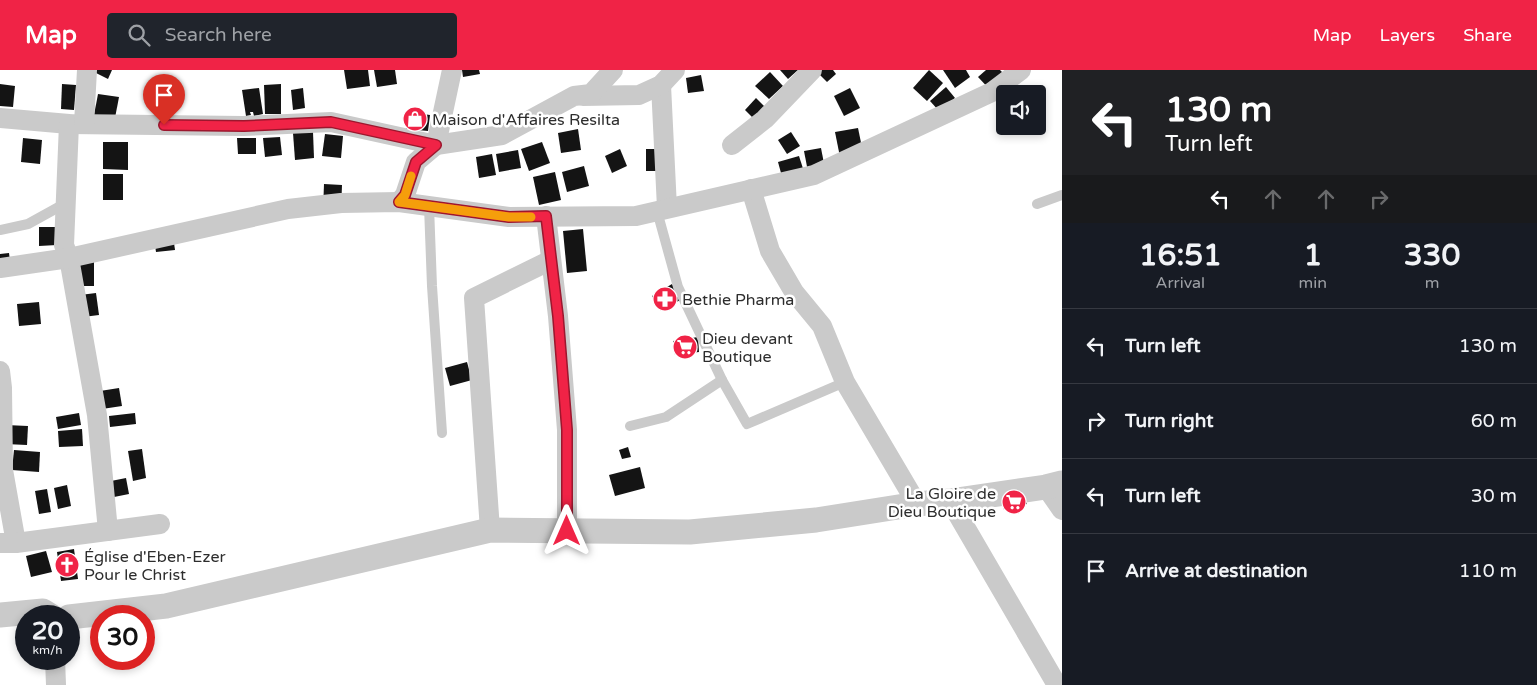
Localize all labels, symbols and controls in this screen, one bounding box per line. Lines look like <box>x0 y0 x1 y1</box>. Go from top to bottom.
search box <box>107 13 457 58</box>
text: Map <box>25 21 77 50</box>
icon: search <box>125 21 153 49</box>
text: Search here <box>165 24 272 46</box>
text: Map <box>1313 24 1352 46</box>
text: Layers <box>1380 24 1435 46</box>
text: Share <box>1463 24 1512 46</box>
pin <box>143 74 185 125</box>
icon: arrive <box>150 81 178 109</box>
map controls <box>996 85 1046 135</box>
button: sound <box>996 85 1046 135</box>
text: 130 m <box>1165 89 1272 131</box>
icon: left <box>1082 90 1147 155</box>
shop icon: Maison d'Affaires Resilta <box>402 106 428 132</box>
place label: Maison d'Affaires Resilta <box>432 110 620 130</box>
text: Turn left <box>1165 131 1253 157</box>
icon: left <box>1206 185 1234 213</box>
icon: ahead <box>1259 185 1287 213</box>
icon: ahead <box>1312 185 1340 213</box>
icon: right <box>1365 185 1393 213</box>
text: 16:51 <box>1139 237 1222 274</box>
text: 1 <box>1303 237 1322 274</box>
text: 330 <box>1404 237 1460 274</box>
text: Arrival <box>1156 273 1205 293</box>
text: min <box>1299 273 1327 293</box>
text: m <box>1425 273 1439 293</box>
pharmacy icon: Bethie Pharma <box>652 286 678 312</box>
place label: Bethie Pharma <box>682 290 794 310</box>
place label: Dieu devant Boutique <box>702 329 793 367</box>
icon: left <box>1082 332 1110 360</box>
supermarket icon: Dieu devant Boutique <box>672 334 698 360</box>
text: Turn left <box>1125 335 1201 357</box>
text: 130 m <box>1459 335 1517 357</box>
icon: right <box>1082 407 1110 435</box>
text: Turn right <box>1125 410 1213 432</box>
text: 60 m <box>1471 410 1517 432</box>
icon: left <box>1082 482 1110 510</box>
place label: La Gloire de Dieu Boutique <box>888 484 996 522</box>
text: Turn left <box>1125 485 1201 507</box>
text: 30 m <box>1471 485 1517 507</box>
supermarket icon: La Gloire de Dieu Boutique <box>1001 489 1027 515</box>
position arrow <box>540 504 592 556</box>
place label: Église d'Eben-Ezer Pour le Christ <box>84 547 226 585</box>
church icon: Église d'Eben-Ezer Pour le Christ <box>54 552 80 578</box>
icon: arrive <box>1082 557 1110 585</box>
text: Arrive at destination <box>1125 560 1308 582</box>
text: 110 m <box>1459 560 1517 582</box>
speed limit sign: 30 <box>90 605 155 670</box>
text: 20 <box>32 616 63 646</box>
text: km/h <box>32 643 63 657</box>

